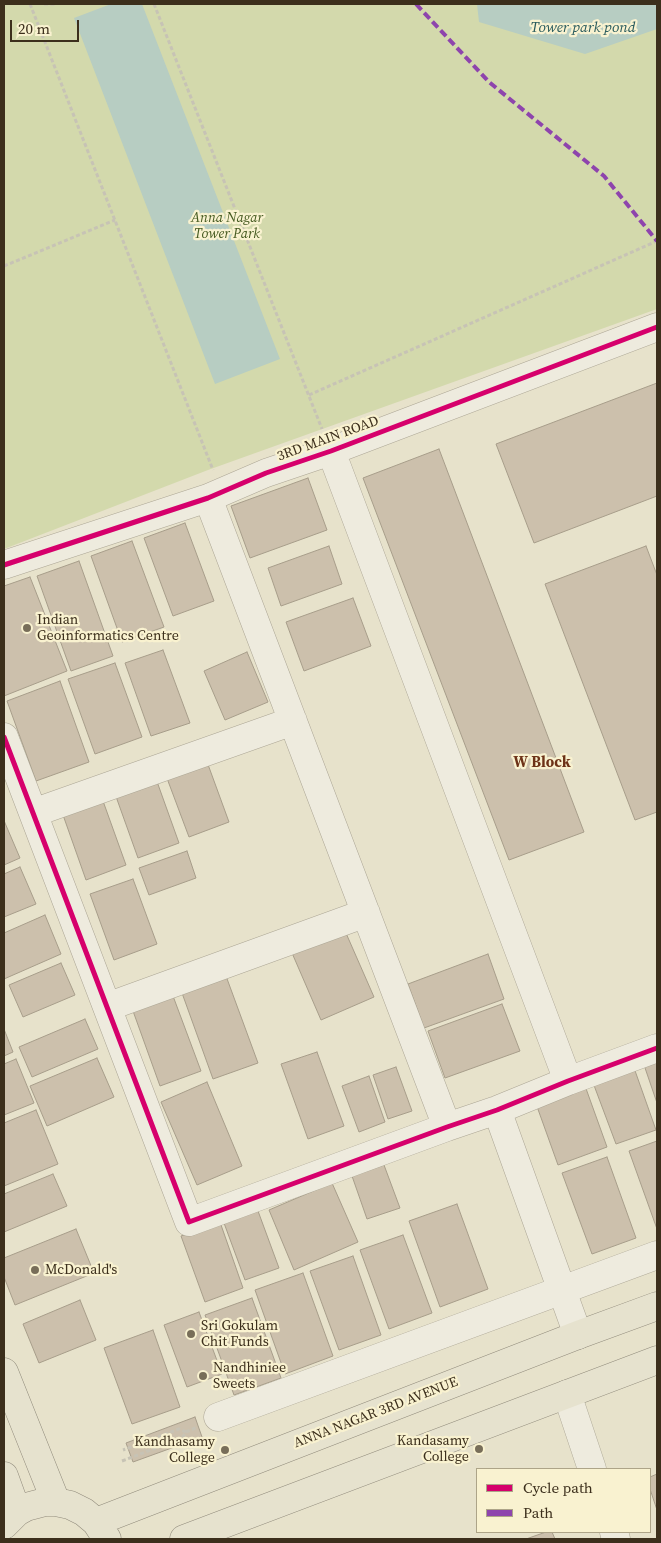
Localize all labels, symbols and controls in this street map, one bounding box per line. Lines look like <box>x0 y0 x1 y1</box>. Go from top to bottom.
scale bar <box>12 10 81 42</box>
text: 20 m <box>18 18 50 39</box>
water label: Tower park pond <box>530 19 636 37</box>
park label: Anna Nagar Tower Park <box>191 210 263 242</box>
street label: 3RD MAIN ROAD <box>275 413 381 465</box>
place label: Indian Geoinformatics Centre <box>37 612 179 644</box>
marker: Indian Geoinformatics Centre <box>21 622 33 634</box>
district label: W Block <box>513 754 571 772</box>
place label: McDonald's <box>45 1262 117 1278</box>
marker: McDonald's <box>29 1264 41 1276</box>
place label: Sri Gokulam Chit Funds <box>201 1318 278 1350</box>
marker: Sri Gokulam Chit Funds <box>185 1328 197 1340</box>
place label: Nandhiniee Sweets <box>213 1360 286 1392</box>
marker: Nandhiniee Sweets <box>197 1370 209 1382</box>
street label: ANNA NAGAR 3RD AVENUE <box>292 1374 460 1452</box>
place label: Kandasamy College <box>397 1433 469 1465</box>
place label: Kandhasamy College <box>134 1434 215 1466</box>
marker: Kandasamy College <box>473 1443 485 1455</box>
marker: Kandhasamy College <box>219 1444 231 1456</box>
legend <box>476 1468 651 1533</box>
text: Cycle path <box>523 1477 593 1498</box>
text: Path <box>523 1502 553 1523</box>

